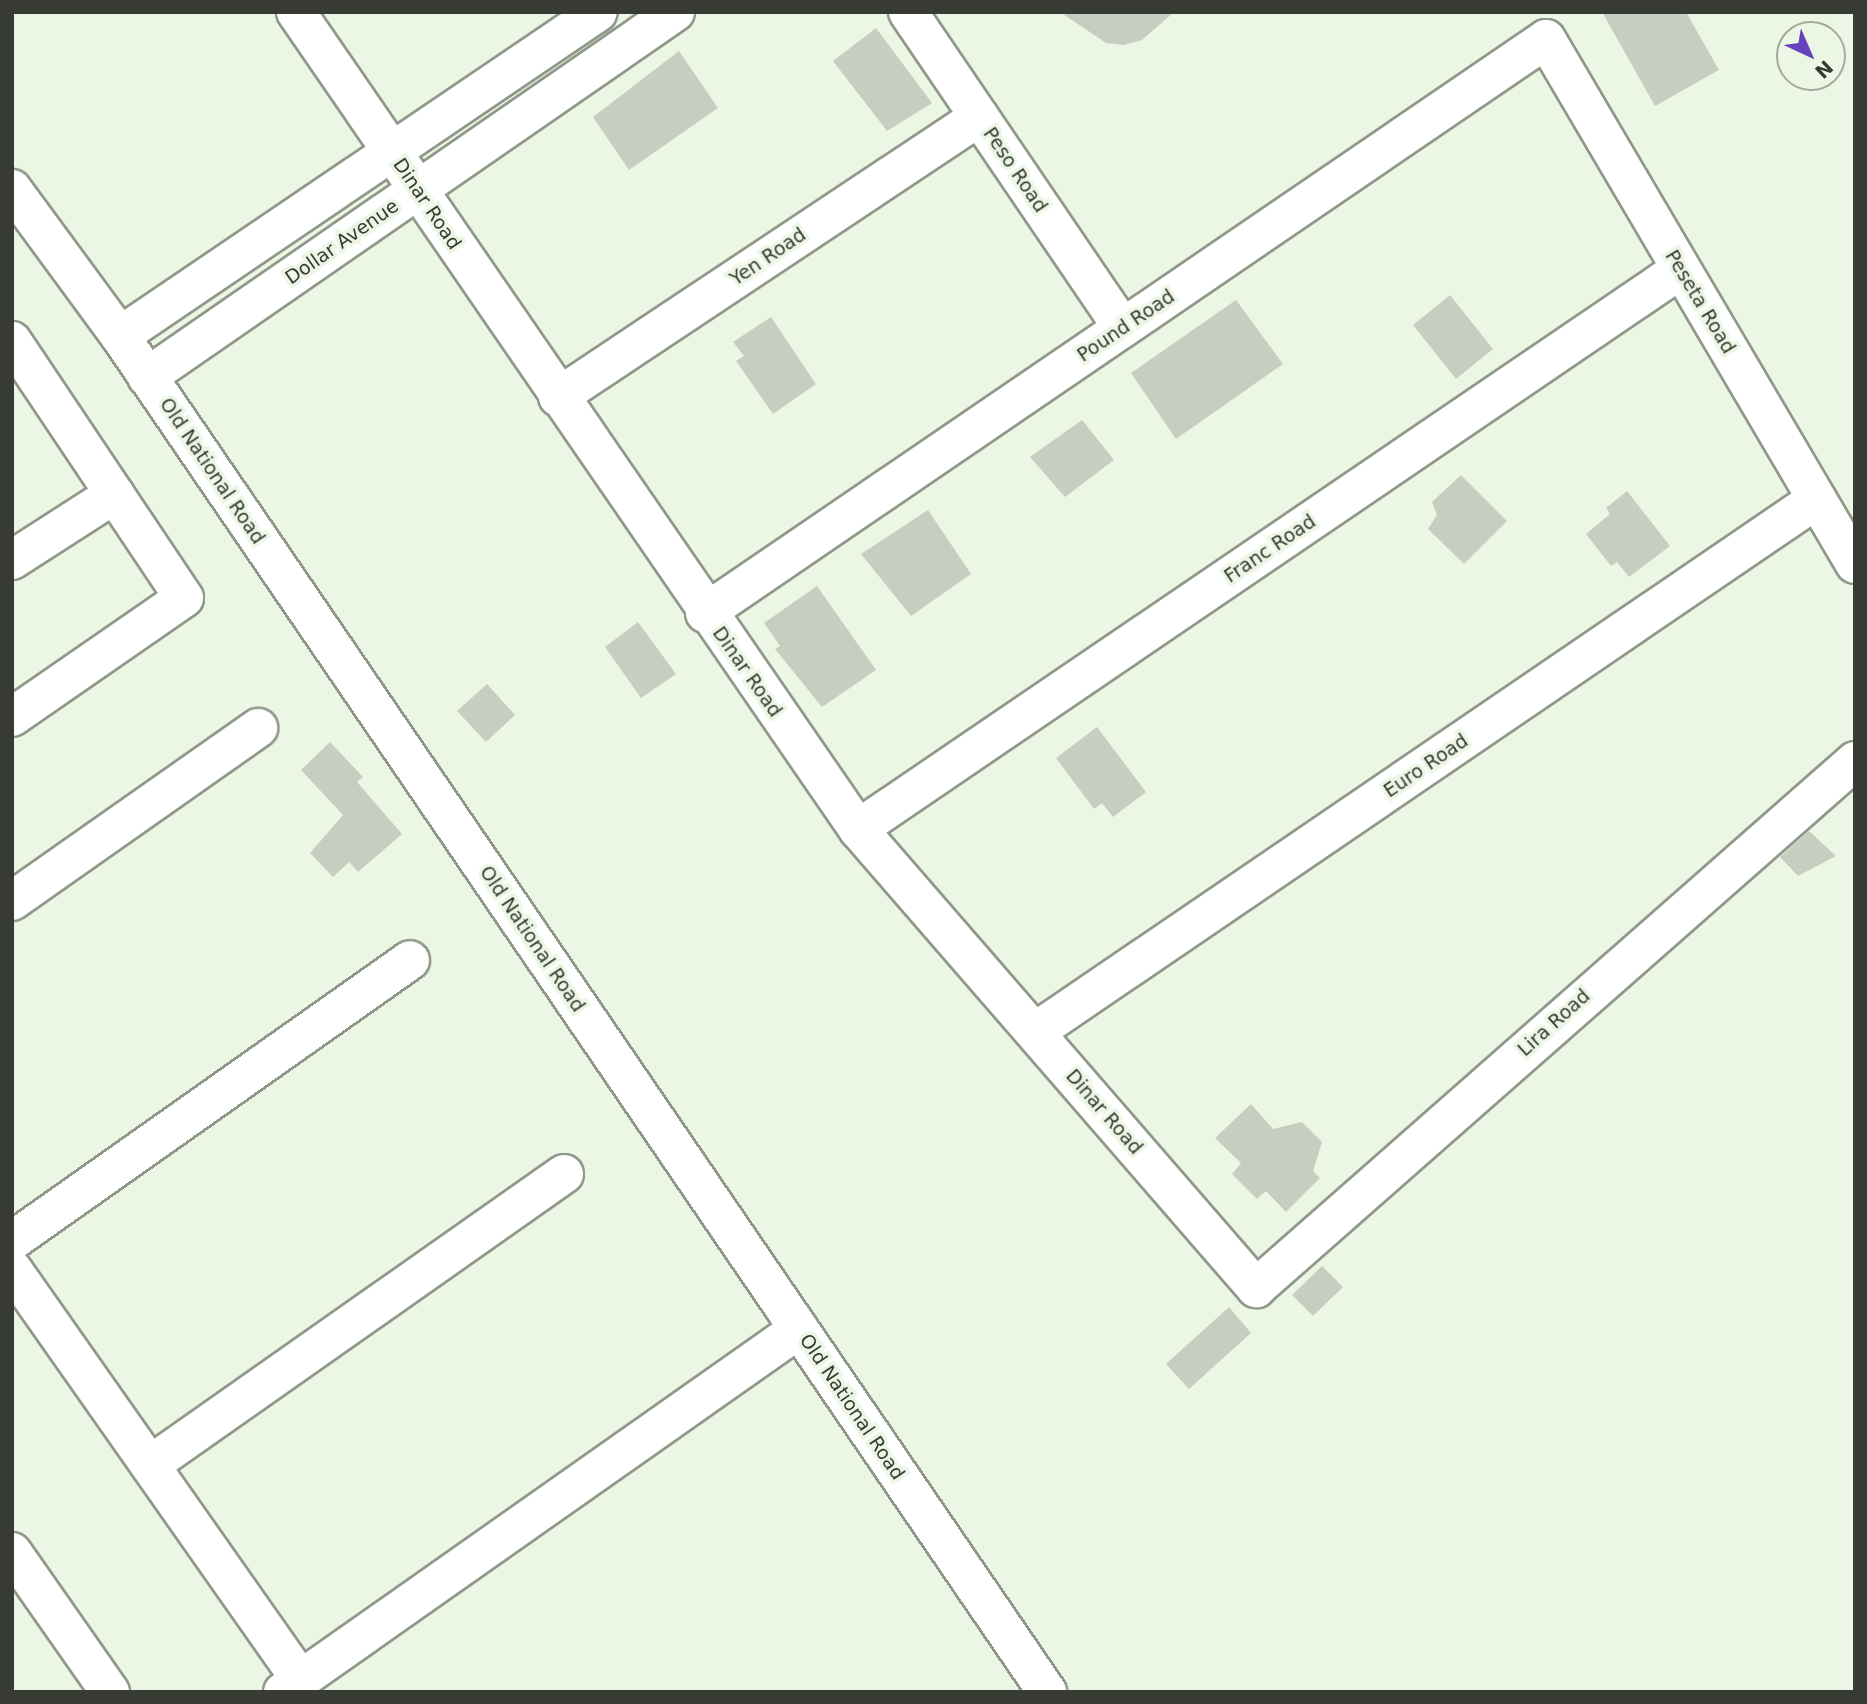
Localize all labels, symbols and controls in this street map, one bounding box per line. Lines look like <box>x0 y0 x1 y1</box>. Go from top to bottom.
north arrow <box>1776 21 1846 91</box>
text: N <box>1811 56 1838 83</box>
street label: Peso Road <box>978 123 1052 217</box>
street label: Dinar Road <box>388 154 466 254</box>
street label: Dollar Avenue <box>281 195 403 289</box>
street label: Yen Road <box>726 223 810 291</box>
street label: Peseta Road <box>1660 246 1740 358</box>
street label: Pound Road <box>1073 285 1179 367</box>
street label: Old National Road <box>155 394 269 548</box>
street label: Franc Road <box>1220 510 1320 588</box>
street label: Dinar Road <box>708 622 786 722</box>
street label: Euro Road <box>1380 729 1472 803</box>
street label: Old National Road <box>475 862 589 1016</box>
street label: Lira Road <box>1513 985 1595 1061</box>
street label: Dinar Road <box>1061 1065 1147 1159</box>
street label: Old National Road <box>795 1330 909 1484</box>

